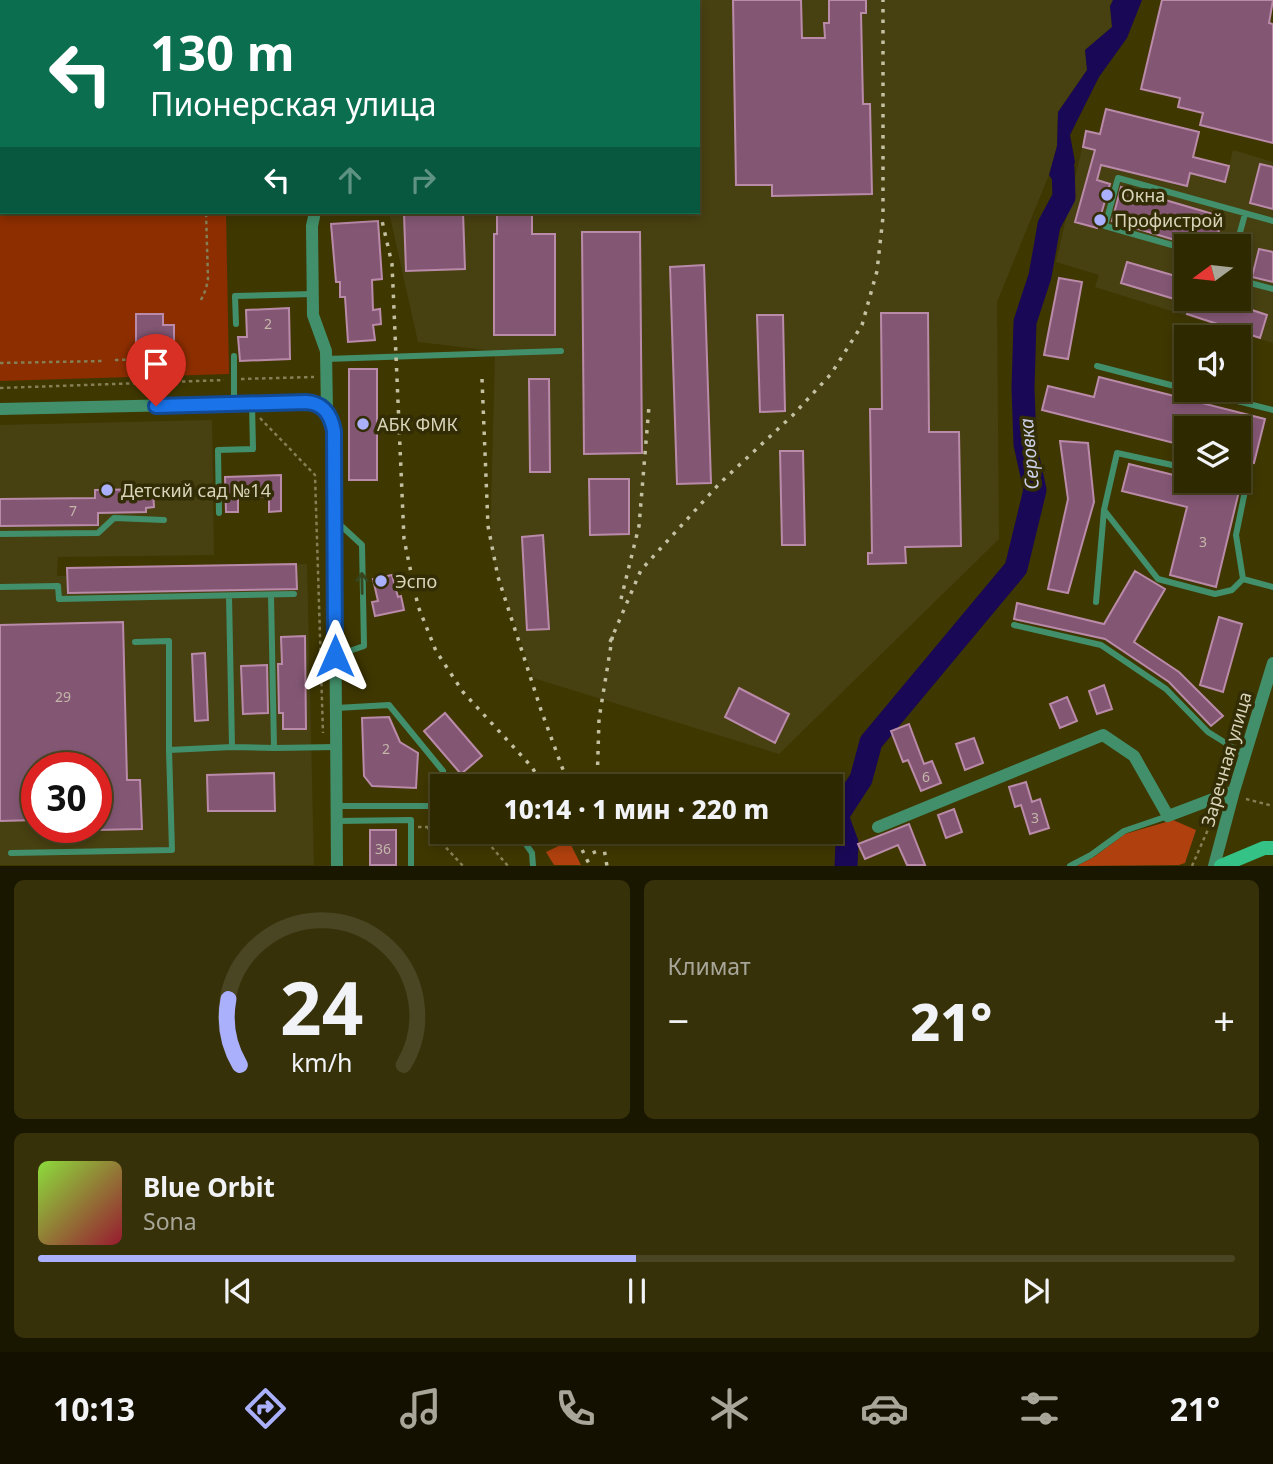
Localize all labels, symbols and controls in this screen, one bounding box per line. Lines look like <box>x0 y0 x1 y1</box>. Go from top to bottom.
text: 130 m <box>150 19 295 85</box>
icon: left <box>35 28 126 119</box>
text: Пионерская улица <box>150 82 437 125</box>
icon: left <box>258 161 296 199</box>
icon: ahead <box>331 161 369 199</box>
icon: right <box>404 161 442 199</box>
place label: Окна <box>1121 183 1165 207</box>
marker: Окна <box>1099 187 1115 203</box>
place label: Профистрой <box>1114 208 1223 232</box>
marker: Профистрой <box>1092 212 1108 228</box>
north arrow <box>1174 234 1251 312</box>
map controls <box>1174 234 1251 493</box>
house number: 2 <box>264 314 272 333</box>
button: sound <box>1174 325 1251 402</box>
pin <box>126 334 186 406</box>
icon: arrive <box>137 345 175 383</box>
place label: АБК ФМК <box>377 412 458 436</box>
marker: АБК ФМК <box>355 416 371 432</box>
button: layers <box>1174 416 1251 493</box>
water label: Серовка <box>1013 417 1045 491</box>
place label: Детский сад №14 <box>121 478 271 502</box>
marker: Детский сад №14 <box>99 482 115 498</box>
house number: 7 <box>69 501 77 520</box>
house number: 3 <box>1199 532 1207 551</box>
place label: Эспо <box>395 569 437 593</box>
one-way arrow <box>356 572 369 595</box>
marker: Эспо <box>373 573 389 589</box>
position arrow <box>298 619 372 693</box>
house number: 29 <box>55 687 71 706</box>
street label: Заречная улица <box>1195 689 1257 829</box>
house number: 2 <box>382 739 390 758</box>
speed limit sign: 30 <box>21 752 112 843</box>
house number: 6 <box>922 767 930 786</box>
text: 10:14 · 1 мин · 220 m <box>504 791 769 827</box>
house number: 3 <box>1031 808 1039 827</box>
house number: 36 <box>375 839 391 858</box>
text: Климат <box>668 950 751 982</box>
text: 24 <box>280 958 363 1057</box>
text: 21° <box>910 985 992 1056</box>
text: − <box>668 994 689 1046</box>
text: + <box>1213 994 1235 1046</box>
text: km/h <box>291 1045 353 1079</box>
text: Blue Orbit <box>143 1169 275 1205</box>
text: Sona <box>143 1205 197 1237</box>
icon: previous <box>219 1272 257 1310</box>
icon: pause <box>618 1272 656 1310</box>
icon: next <box>1017 1272 1055 1310</box>
icon: directions <box>241 1384 290 1433</box>
icon: music <box>396 1384 445 1433</box>
icon: phone <box>551 1384 600 1433</box>
icon: climate <box>705 1384 754 1433</box>
icon: car <box>860 1384 909 1433</box>
icon: filters <box>1015 1384 1064 1433</box>
text: 10:13 <box>53 1387 135 1430</box>
text: 21° <box>1170 1387 1220 1430</box>

